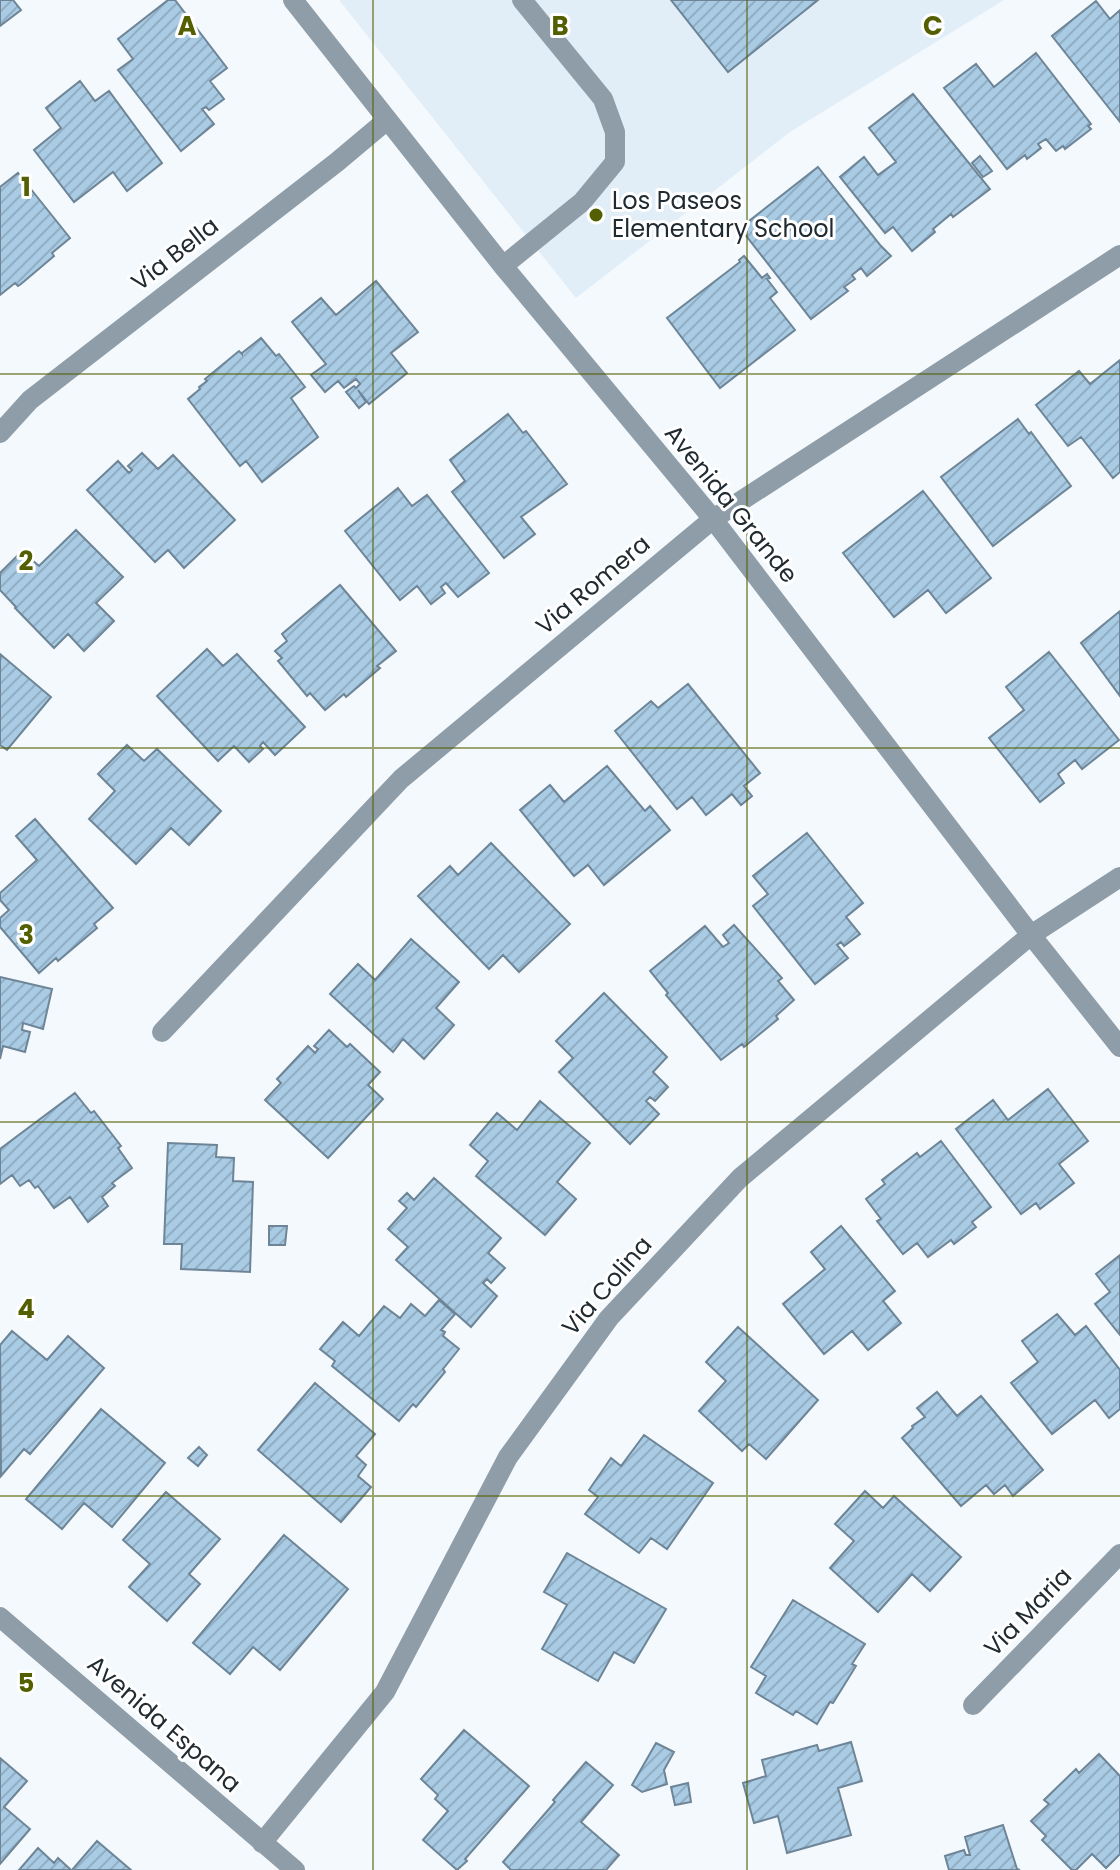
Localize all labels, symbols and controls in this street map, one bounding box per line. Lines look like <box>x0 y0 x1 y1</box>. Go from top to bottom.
text: A <box>177 8 197 44</box>
text: B <box>551 8 569 44</box>
text: C <box>923 8 943 44</box>
text: 1 <box>21 169 31 205</box>
place label: Los Paseos Elementary School <box>612 184 835 245</box>
marker: Los Paseos Elementary School <box>587 206 605 224</box>
street label: Via Bella <box>124 209 225 298</box>
street label: Avenida Grande <box>657 418 806 590</box>
street label: Via Romera <box>529 527 657 642</box>
text: 2 <box>19 543 34 579</box>
text: 3 <box>18 917 34 953</box>
street label: Via Colina <box>554 1229 659 1343</box>
text: 4 <box>17 1291 35 1327</box>
street label: Via Maria <box>977 1560 1079 1664</box>
street label: Avenida Espana <box>80 1648 248 1800</box>
text: 5 <box>18 1665 34 1701</box>

